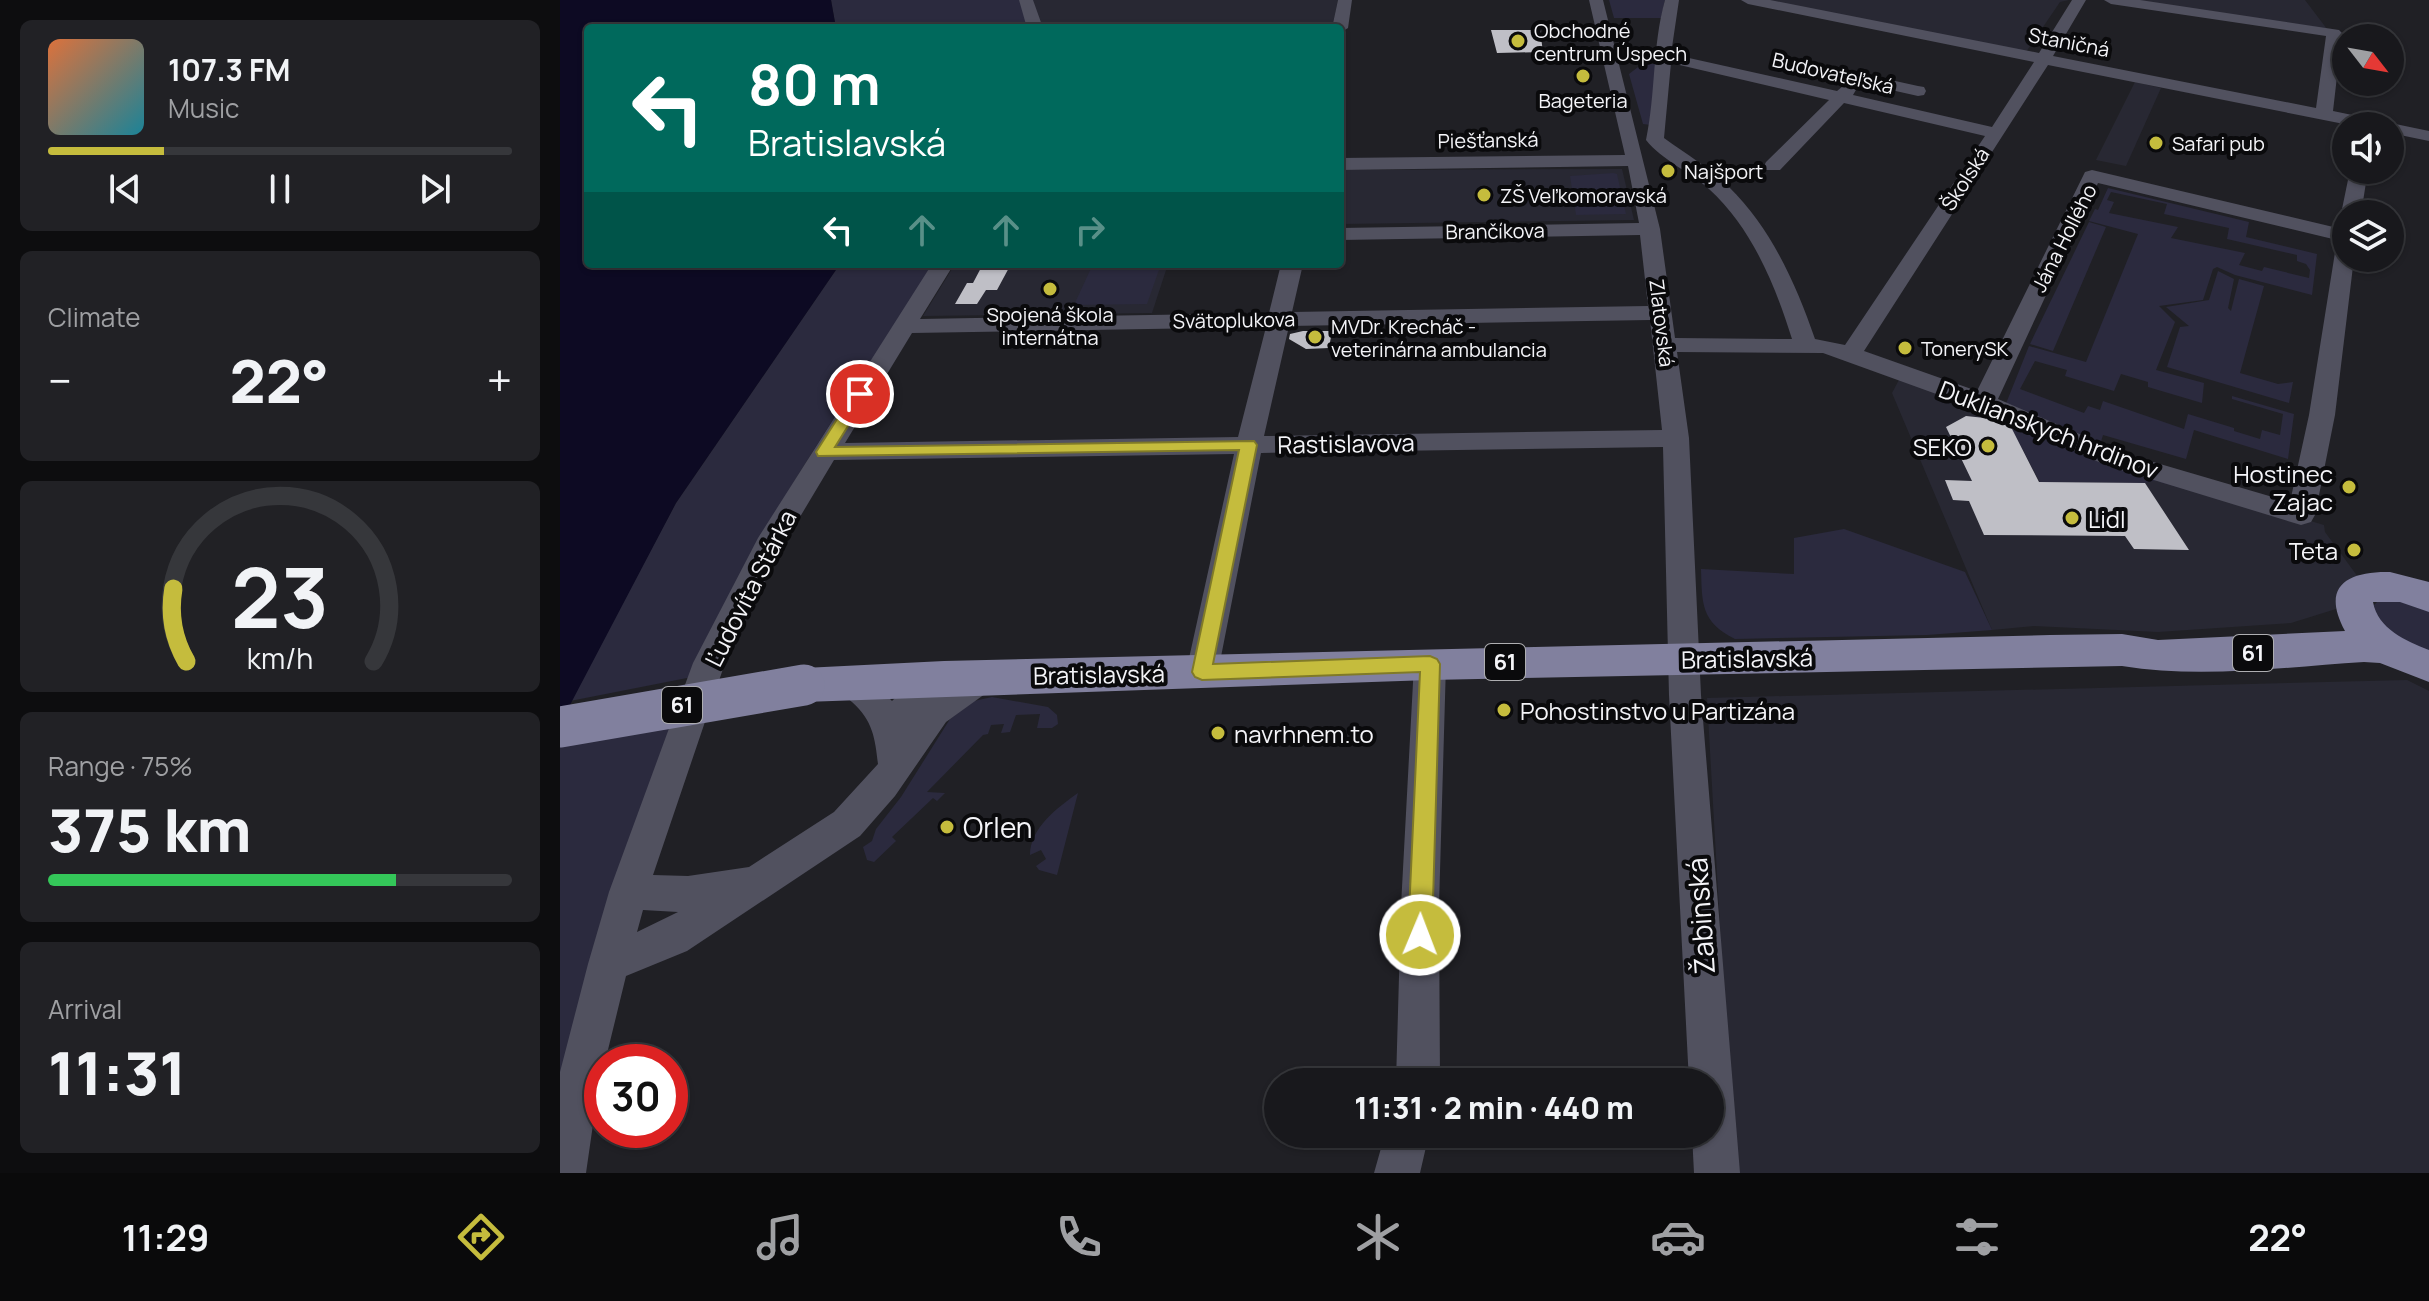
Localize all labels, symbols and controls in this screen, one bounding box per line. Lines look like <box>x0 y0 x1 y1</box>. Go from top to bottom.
place label: Obchodné centrum Úspech <box>1534 17 1687 67</box>
street label: Staničná <box>2026 21 2112 63</box>
north arrow <box>2332 24 2404 96</box>
map controls <box>2332 24 2404 272</box>
marker: Obchodné centrum Úspech <box>1509 32 1527 50</box>
text: 80 m <box>748 45 881 122</box>
street label: Budovateľská <box>1770 46 1896 100</box>
text: 107.3 FM <box>168 49 290 90</box>
icon: left <box>616 56 720 160</box>
marker: Bageteria <box>1574 67 1592 85</box>
place label: Bageteria <box>1538 87 1628 114</box>
text: Music <box>168 90 239 126</box>
button: sound <box>2332 112 2404 184</box>
text: Bratislavská <box>748 118 946 167</box>
street label: Piešťanská <box>1437 126 1539 154</box>
place label: Safari pub <box>2172 130 2265 157</box>
marker: Safari pub <box>2147 134 2165 152</box>
street label: Školská <box>1935 142 1995 216</box>
place label: Najšport <box>1684 158 1763 185</box>
marker: Najšport <box>1659 162 1677 180</box>
icon: previous <box>103 167 147 211</box>
icon: pause <box>258 167 302 211</box>
icon: next <box>413 167 457 211</box>
street label: Jána Hollého <box>2025 179 2103 297</box>
place label: ZŠ Veľkomoravská <box>1500 182 1667 209</box>
marker: ZŠ Veľkomoravská <box>1475 186 1493 204</box>
button: layers <box>2332 200 2404 272</box>
icon: left <box>816 208 860 252</box>
icon: ahead <box>900 208 944 252</box>
icon: ahead <box>984 208 1028 252</box>
icon: right <box>1068 208 1112 252</box>
street label: Brančíkova <box>1445 217 1545 245</box>
street label: Zlatovská <box>1643 277 1681 369</box>
marker: Spojená škola internátna <box>1041 280 1059 298</box>
text: Climate <box>48 299 140 335</box>
place label: Spojená škola internátna <box>986 301 1114 351</box>
street label: Svätoplukova <box>1172 305 1296 335</box>
place label: MVDr. Krecháč - veterinárna ambulancia <box>1331 313 1547 363</box>
marker: MVDr. Krecháč - veterinárna ambulancia <box>1306 328 1324 346</box>
place label: TonerySK <box>1921 335 2009 362</box>
text: 22° <box>229 339 329 421</box>
marker: TonerySK <box>1896 339 1914 357</box>
text: − <box>48 350 72 410</box>
text: + <box>487 350 512 410</box>
pin <box>826 360 894 428</box>
icon: arrive <box>838 372 882 416</box>
street label: Duklianskych hrdinov <box>1934 372 2164 486</box>
street label: Rastislavova <box>1277 425 1415 461</box>
place label: SEKO <box>1913 430 1972 463</box>
marker: SEKO <box>1979 437 1997 455</box>
place label: Hostinec Zajac <box>2233 457 2333 518</box>
marker: Hostinec Zajac <box>2340 478 2358 496</box>
place label: Lidl <box>2088 502 2126 535</box>
street label: Ľudovíta Stárka <box>696 504 804 672</box>
marker: Lidl <box>2063 509 2081 527</box>
place label: Teta <box>2289 534 2338 567</box>
text: 23 <box>231 539 329 653</box>
marker: Teta <box>2345 541 2363 559</box>
road number: 61 <box>2233 635 2273 671</box>
text: km/h <box>247 640 313 679</box>
street label: Bratislavská <box>1681 640 1813 676</box>
road number: 61 <box>1485 644 1525 680</box>
street label: Bratislavská <box>1033 656 1165 692</box>
road number: 61 <box>662 687 702 723</box>
place label: Pohostinstvo u Partizána <box>1520 694 1795 727</box>
marker: Pohostinstvo u Partizána <box>1495 701 1513 719</box>
place label: navrhnem.to <box>1234 717 1374 750</box>
marker: navrhnem.to <box>1209 724 1227 742</box>
text: Range · 75% <box>48 748 193 784</box>
text: 375 km <box>48 788 252 870</box>
place label: Orlen <box>963 808 1032 846</box>
marker: Orlen <box>938 818 956 836</box>
street label: Žabinská <box>1677 856 1723 976</box>
position arrow <box>1378 893 1462 977</box>
text: Arrival <box>48 991 122 1027</box>
text: 11:31 <box>48 1031 187 1113</box>
speed limit sign: 30 <box>584 1044 688 1148</box>
text: 11:31 · 2 min · 440 m <box>1354 1087 1634 1128</box>
icon: directions <box>453 1209 509 1265</box>
icon: music <box>752 1209 808 1265</box>
icon: phone <box>1051 1209 1107 1265</box>
icon: climate <box>1350 1209 1406 1265</box>
icon: car <box>1650 1209 1706 1265</box>
icon: filters <box>1949 1209 2005 1265</box>
text: 11:29 <box>122 1213 209 1262</box>
text: 22° <box>2248 1213 2307 1262</box>

